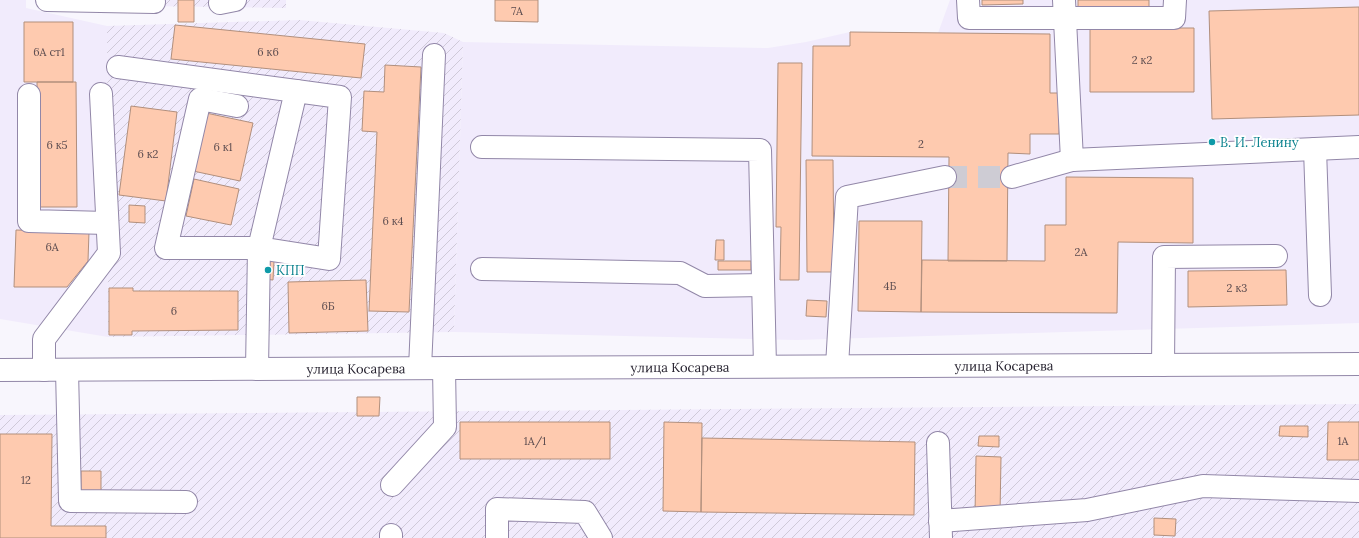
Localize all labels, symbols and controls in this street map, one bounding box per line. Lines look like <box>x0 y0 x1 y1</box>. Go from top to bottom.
house number: 7А <box>511 4 524 18</box>
house number: 6А ст1 <box>33 45 65 59</box>
house number: 6 к6 <box>257 45 279 59</box>
house number: 2 к2 <box>1132 53 1152 67</box>
place label: В. И. Ленину <box>1220 134 1299 151</box>
house number: 2 <box>918 137 924 151</box>
marker: В. И. Ленину <box>1207 137 1217 147</box>
house number: 6 к5 <box>46 138 68 152</box>
house number: 6 к1 <box>213 140 233 154</box>
house number: 6 к2 <box>137 147 159 161</box>
house number: 6 к4 <box>382 214 404 228</box>
house number: 6А <box>45 240 60 254</box>
house number: 2А <box>1075 245 1089 259</box>
place label: КПП <box>276 262 305 279</box>
marker: КПП <box>263 265 273 275</box>
house number: 4Б <box>884 279 897 293</box>
house number: 2 к3 <box>1227 281 1247 295</box>
house number: 6Б <box>321 299 335 313</box>
house number: 6 <box>171 304 177 318</box>
street label: улица Косарева <box>954 357 1054 374</box>
street label: улица Косарева <box>630 358 730 376</box>
street label: улица Косарева <box>306 360 406 377</box>
house number: 1А/1 <box>524 434 546 449</box>
house number: 1А <box>1337 434 1350 448</box>
house number: 12 <box>21 473 31 487</box>

